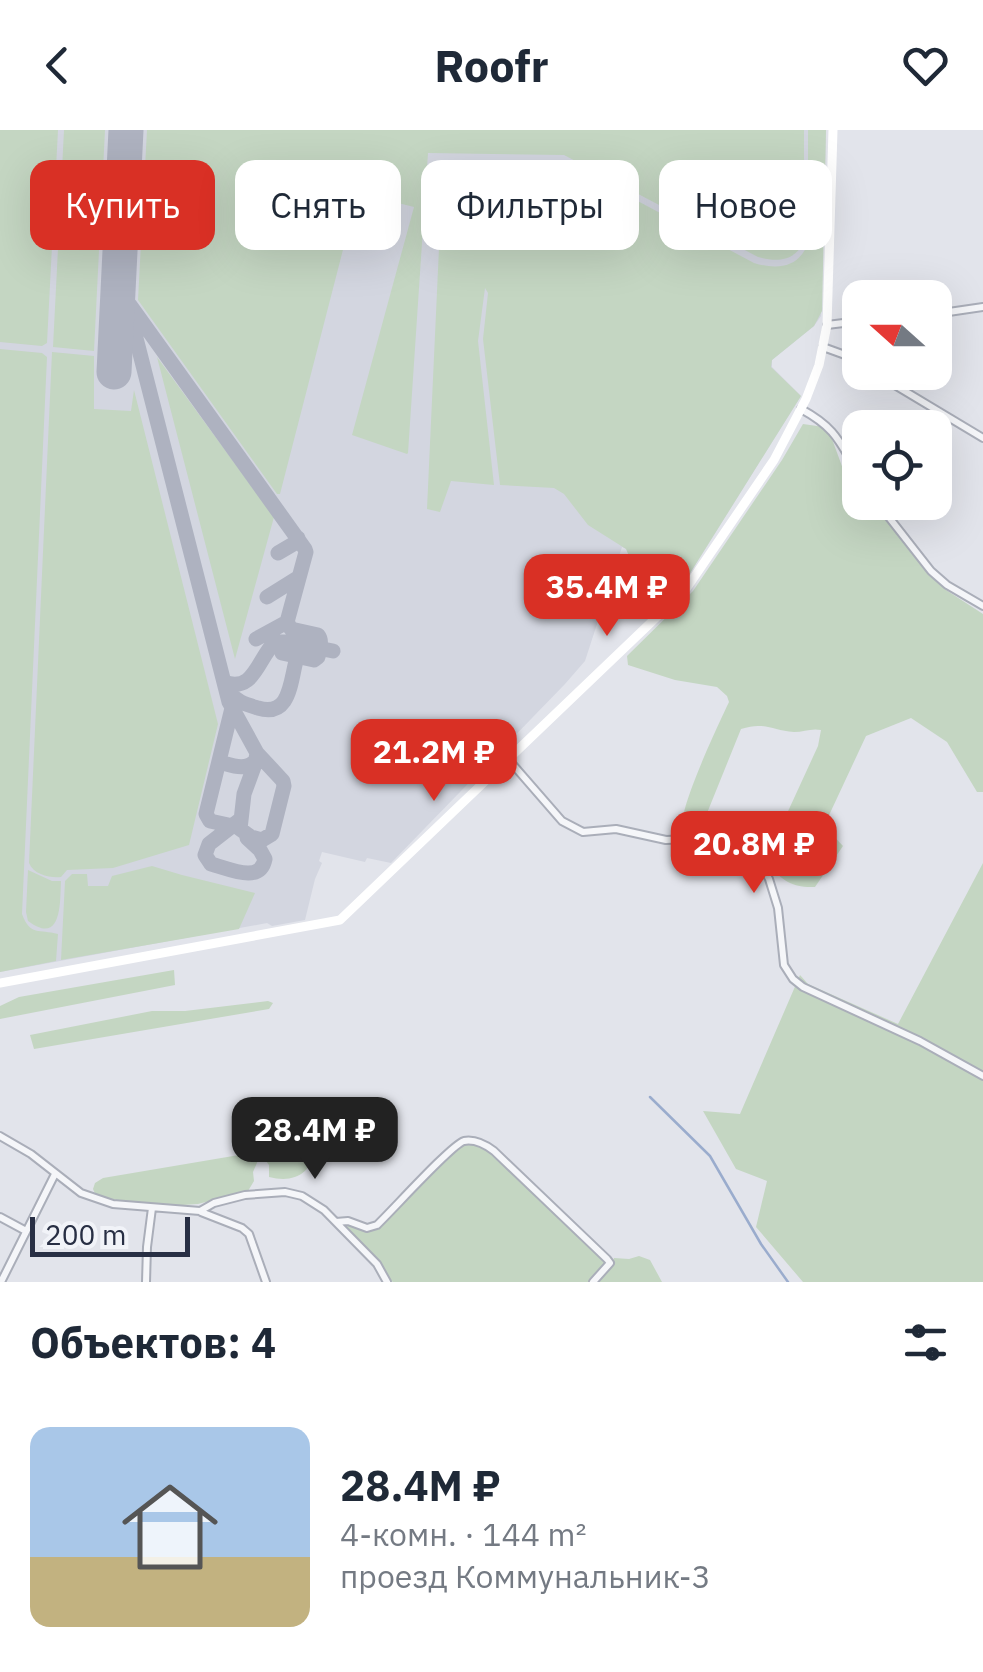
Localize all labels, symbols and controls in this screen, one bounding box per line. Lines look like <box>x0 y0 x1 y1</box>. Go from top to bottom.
text: Roofr <box>434 36 549 94</box>
icon: back <box>30 38 85 93</box>
icon: heart <box>898 38 953 93</box>
chip: Купить <box>30 160 215 250</box>
chip: Снять <box>235 160 401 250</box>
chip: Фильтры <box>421 160 639 250</box>
chip: Новое <box>659 160 832 250</box>
north arrow <box>842 280 952 390</box>
map controls <box>842 280 952 520</box>
button: locate <box>842 410 952 520</box>
pin: 35.4M ₽ <box>515 554 699 639</box>
text: 35.4M ₽ <box>546 565 668 607</box>
pin: 21.2M ₽ <box>342 719 526 804</box>
text: 21.2M ₽ <box>373 730 495 772</box>
pin: 20.8M ₽ <box>662 811 846 896</box>
text: 20.8M ₽ <box>693 822 815 864</box>
pin: 28.4M ₽ <box>223 1097 407 1182</box>
text: 28.4M ₽ <box>254 1108 376 1150</box>
scale bar <box>30 1212 190 1256</box>
text: 200 m <box>45 1216 126 1253</box>
text: Объектов: 4 <box>30 1315 276 1370</box>
icon: filters <box>898 1315 953 1370</box>
text: 28.4M ₽ <box>340 1458 501 1513</box>
icon: home <box>110 1467 230 1587</box>
text: 4-комн. · 144 m² <box>340 1513 586 1555</box>
text: проезд Коммунальник-3 <box>340 1555 711 1597</box>

